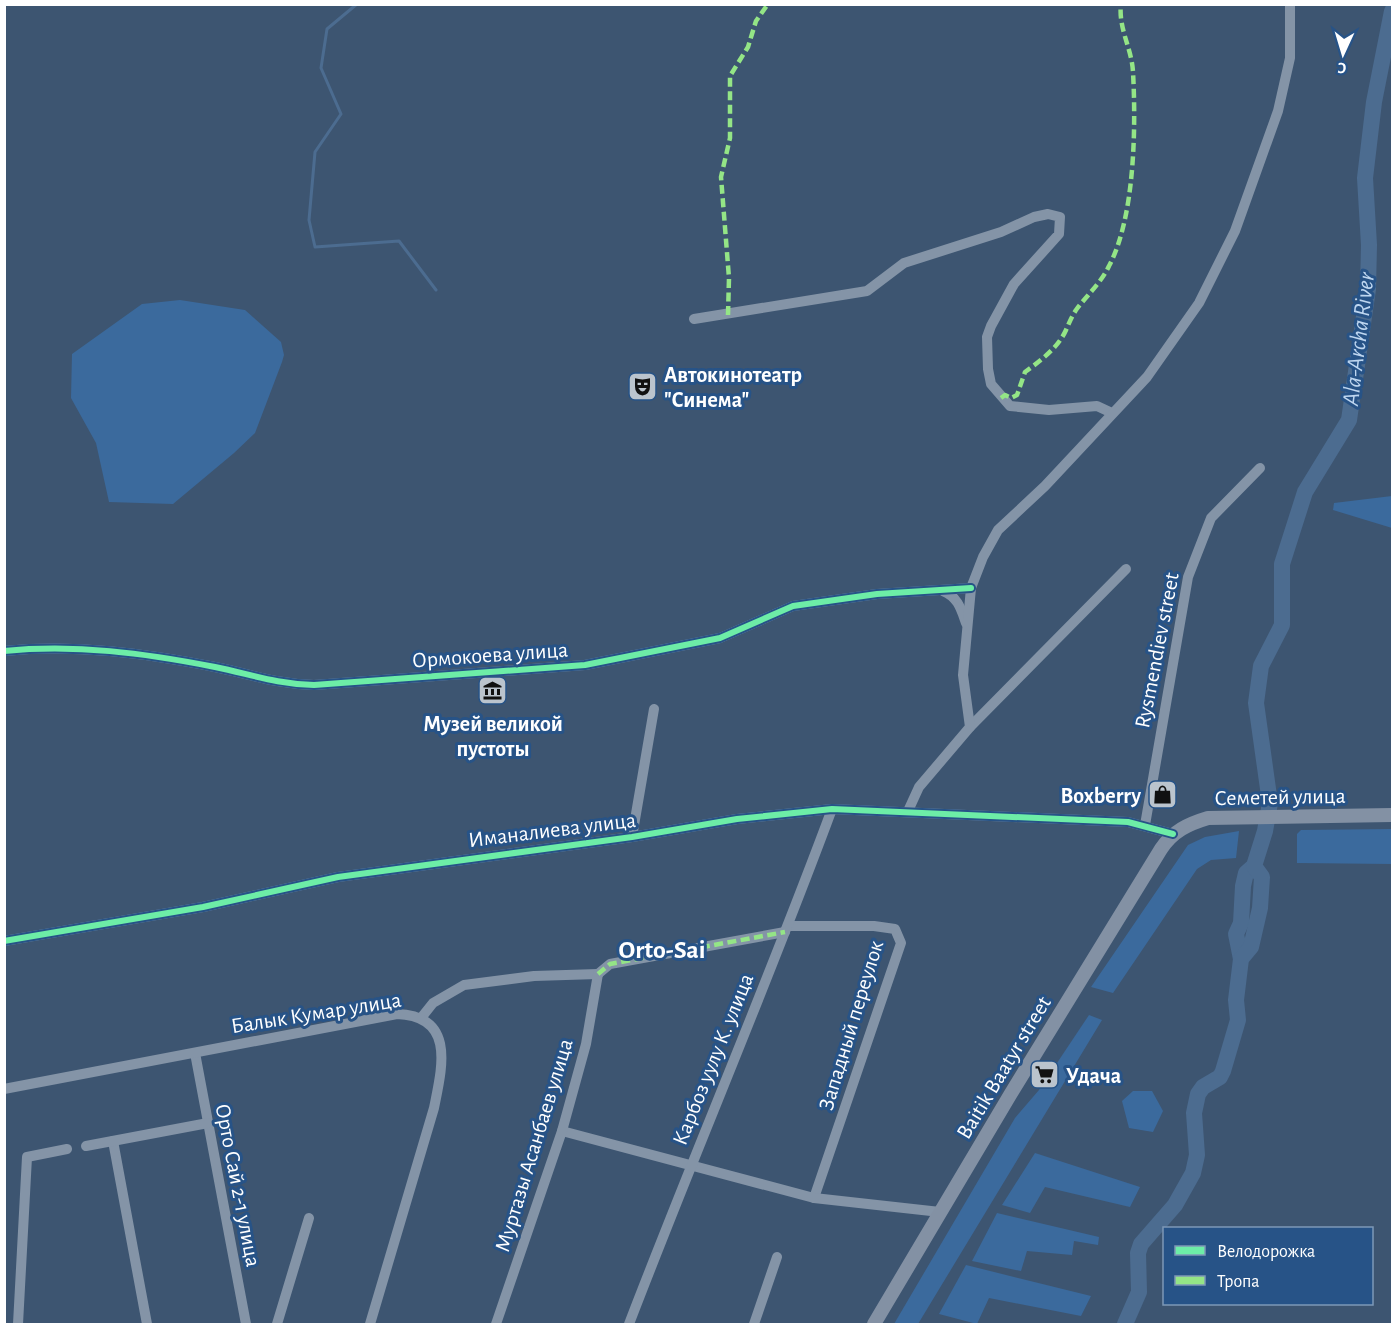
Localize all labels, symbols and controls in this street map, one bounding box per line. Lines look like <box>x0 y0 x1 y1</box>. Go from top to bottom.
north arrow <box>1313 24 1373 84</box>
text: С <box>1337 60 1347 76</box>
water label: Ala-Archa River <box>1339 270 1379 408</box>
place label: Автокинотеатр "Синема" <box>664 364 802 411</box>
theatre icon: Автокинотеатр "Синема" <box>627 371 659 403</box>
street label: Rysmendiev street <box>1131 571 1183 730</box>
street label: Ормокоева улица <box>411 639 569 671</box>
museum icon: Музей великой пустоты <box>477 675 509 707</box>
place label: Музей великой пустоты <box>423 713 563 761</box>
shop icon: Boxberry <box>1146 779 1178 811</box>
place label: Boxberry <box>1061 785 1141 808</box>
street label: Семетей улица <box>1214 785 1346 809</box>
street label: Иманалиева улица <box>467 809 637 851</box>
district label: Orto-Sai <box>619 937 705 963</box>
street label: Западный переулок <box>815 938 887 1113</box>
street label: Карбоз уулу К. улица <box>668 970 757 1148</box>
street label: Балык Кумар улица <box>229 989 403 1037</box>
street label: Baitik Baatyr street <box>953 992 1055 1143</box>
street label: Муртазы Асанбаев улица <box>491 1036 577 1254</box>
supermarket icon: Удача <box>1029 1059 1061 1091</box>
place label: Удача <box>1066 1065 1121 1087</box>
street label: Орто Сай 2-1 улица <box>211 1102 265 1269</box>
legend <box>1163 1227 1373 1305</box>
text: Велодорожка <box>1217 1243 1315 1261</box>
text: Тропа <box>1217 1273 1260 1291</box>

